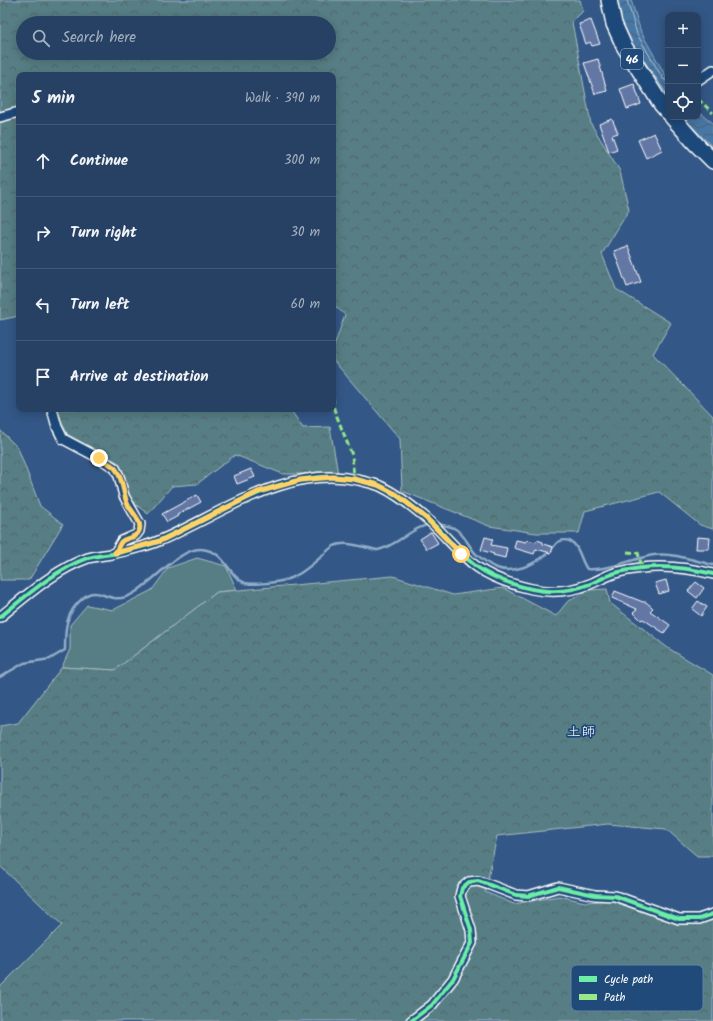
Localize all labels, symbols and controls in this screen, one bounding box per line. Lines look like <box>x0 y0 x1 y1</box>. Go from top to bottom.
map controls <box>665 12 701 120</box>
button: + <box>665 12 701 48</box>
search box <box>16 16 336 60</box>
text: Search here <box>62 26 136 50</box>
icon: search <box>30 27 52 49</box>
button: − <box>665 48 701 84</box>
road number: 46 <box>621 49 643 69</box>
button: locate <box>665 84 701 120</box>
text: 5 min <box>32 85 75 112</box>
text: Walk · 390 m <box>245 88 320 109</box>
text: Continue <box>70 149 128 173</box>
icon: ahead <box>32 150 54 172</box>
text: 300 m <box>284 150 320 171</box>
text: Turn right <box>70 221 137 245</box>
icon: right <box>32 222 54 244</box>
text: 30 m <box>291 222 320 243</box>
text: Turn left <box>70 293 130 317</box>
icon: left <box>32 294 54 316</box>
text: 60 m <box>291 294 320 315</box>
text: Arrive at destination <box>70 365 209 389</box>
icon: arrive <box>32 366 54 388</box>
route end <box>90 449 108 467</box>
route start <box>452 545 470 563</box>
district label: 土師 <box>567 721 595 743</box>
legend <box>571 965 703 1011</box>
text: Cycle path <box>604 971 653 989</box>
text: Path <box>604 989 625 1007</box>

